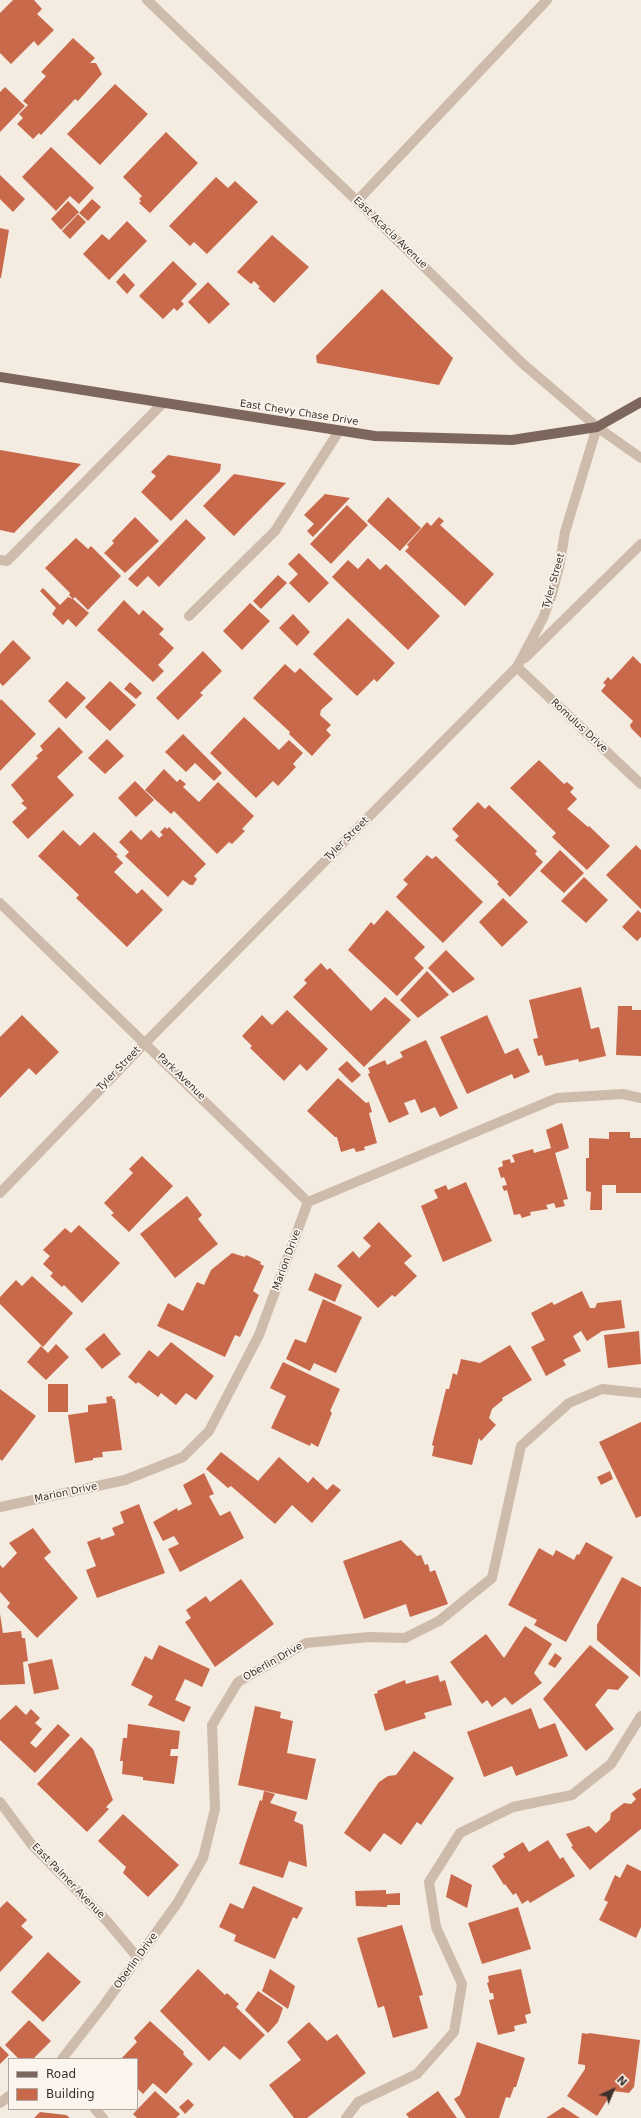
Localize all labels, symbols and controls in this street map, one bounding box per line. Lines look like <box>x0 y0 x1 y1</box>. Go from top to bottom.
street label: East Acacia Avenue <box>351 195 429 271</box>
street label: East Chevy Chase Drive <box>239 398 359 428</box>
street label: Tyler Street <box>540 552 568 610</box>
street label: Romulus Drive <box>548 697 610 755</box>
street label: Tyler Street <box>323 815 371 863</box>
street label: Tyler Street <box>95 1044 143 1094</box>
street label: Park Avenue <box>155 1051 207 1103</box>
street label: Marion Drive <box>270 1228 304 1292</box>
street label: Marion Drive <box>33 1480 99 1506</box>
street label: Oberlin Drive <box>241 1640 305 1684</box>
street label: East Palmer Avenue <box>29 1841 107 1921</box>
street label: Oberlin Drive <box>112 1931 160 1991</box>
legend <box>8 2058 138 2110</box>
text: Road <box>46 2067 76 2081</box>
north arrow <box>593 2070 633 2110</box>
text: N <box>614 2073 630 2089</box>
text: Building <box>46 2087 95 2101</box>

